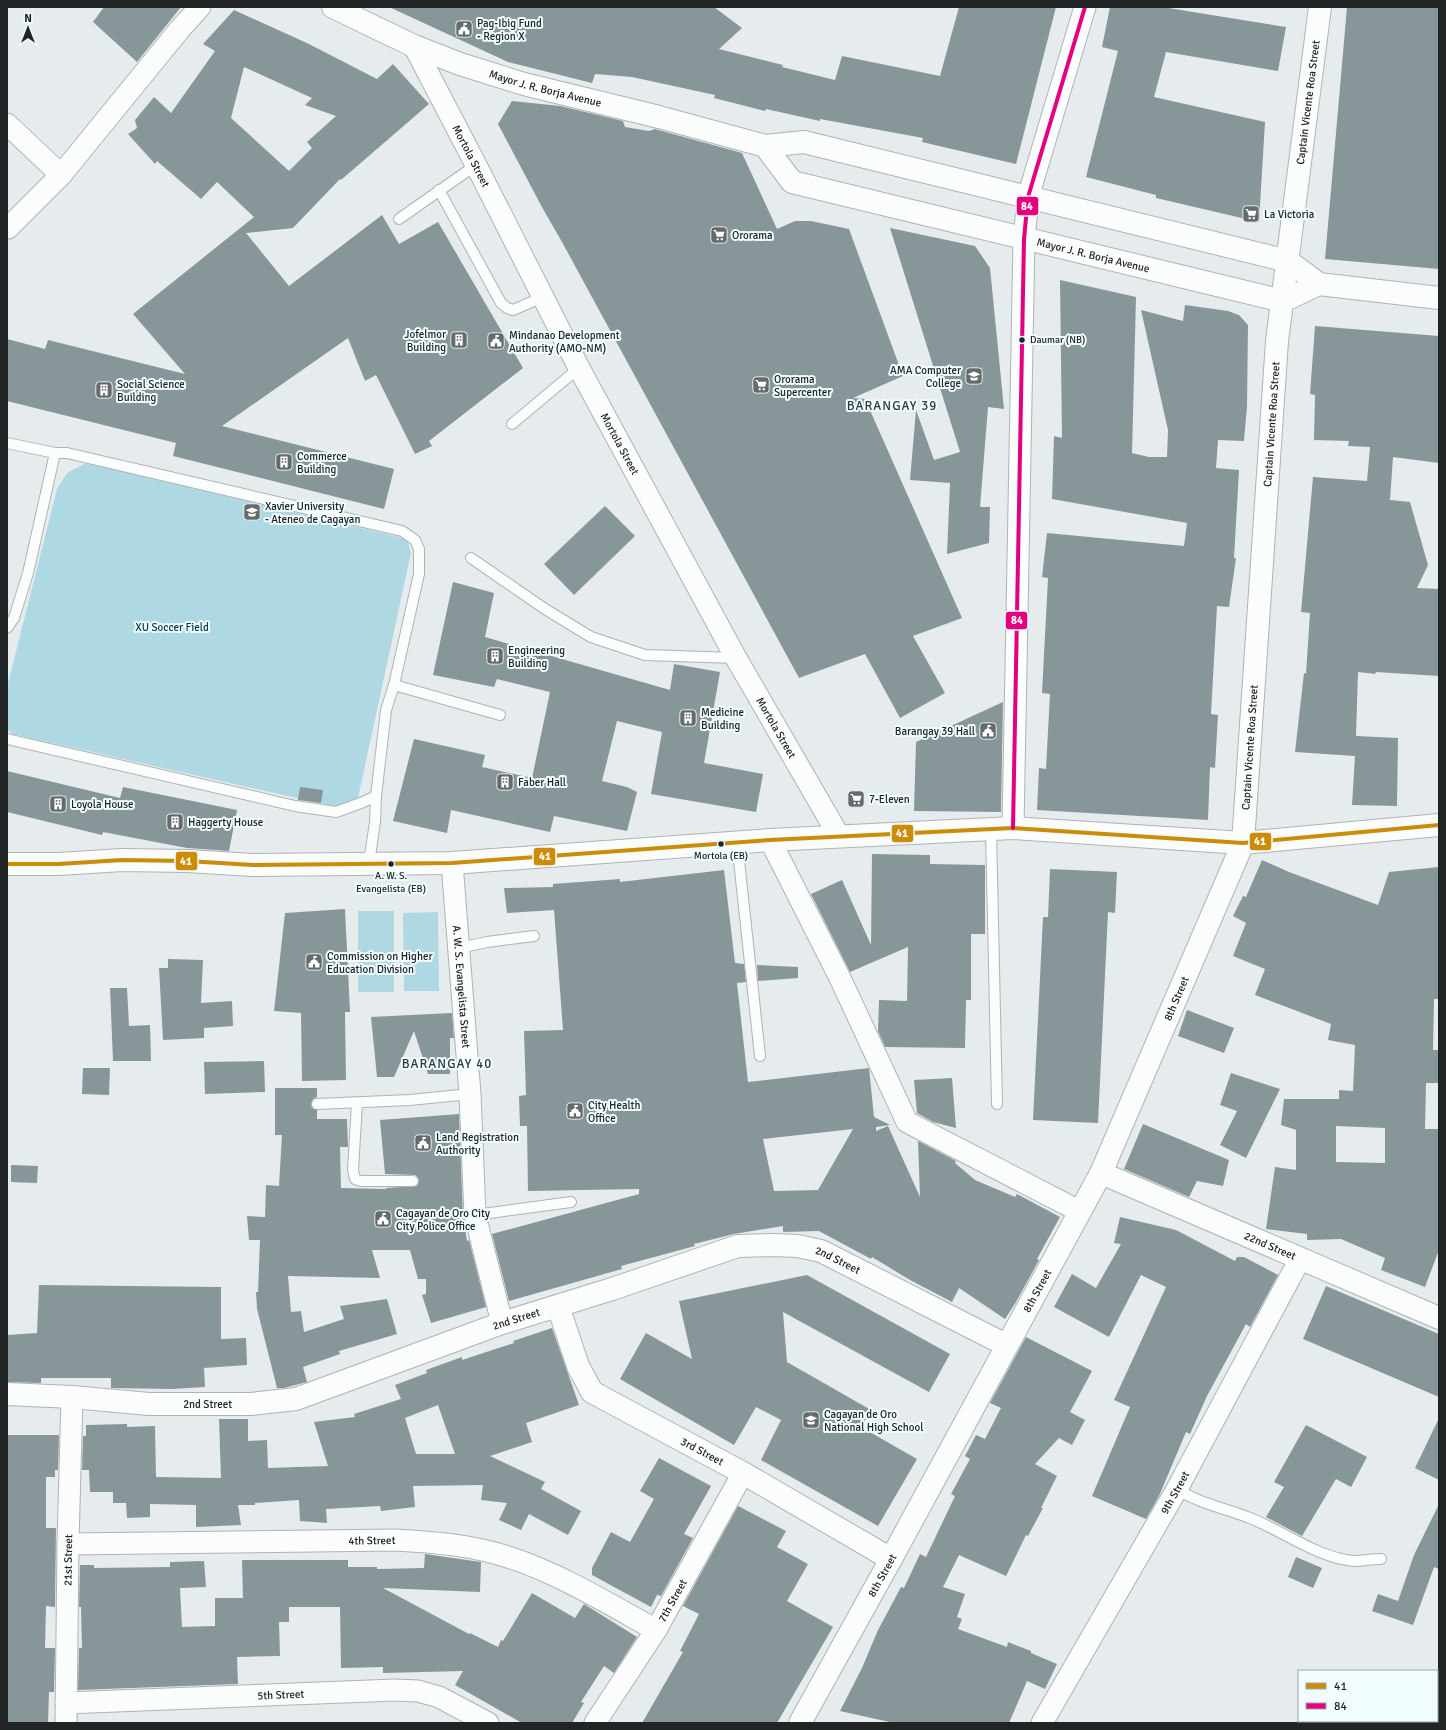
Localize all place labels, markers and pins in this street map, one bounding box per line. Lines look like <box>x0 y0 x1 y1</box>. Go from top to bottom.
place label: Pag-Ibig Fund - Region X <box>477 17 542 43</box>
public building icon: Pag-Ibig Fund - Region X <box>454 19 474 39</box>
supermarket icon: La Victoria <box>1241 204 1261 224</box>
place label: La Victoria <box>1264 208 1315 221</box>
supermarket icon: Ororama <box>709 225 729 245</box>
place label: Ororama <box>732 229 773 242</box>
place label: Jofelmor Building <box>405 328 446 354</box>
place label: Mindanao Development Authority (AMO-NM) <box>509 329 620 355</box>
building icon: Jofelmor Building <box>449 330 469 350</box>
public building icon: Mindanao Development Authority (AMO-NM) <box>486 331 506 351</box>
place label: Daumar (NB) <box>1030 334 1085 346</box>
marker: Daumar (NB) <box>1017 335 1027 345</box>
place label: AMA Computer College <box>890 364 961 390</box>
school or university icon: AMA Computer College <box>964 366 984 386</box>
place label: Ororama Supercenter <box>774 373 831 399</box>
supermarket icon: Ororama Supercenter <box>751 375 771 395</box>
place label: Social Science Building <box>117 378 185 404</box>
building icon: Social Science Building <box>94 380 114 400</box>
place label: Commerce Building <box>297 450 347 476</box>
building icon: Commerce Building <box>274 452 294 472</box>
place label: Xavier University - Ateneo de Cagayan <box>265 500 360 526</box>
school or university icon: Xavier University - Ateneo de Cagayan <box>242 502 262 522</box>
place label: Engineering Building <box>508 644 565 670</box>
building icon: Engineering Building <box>485 646 505 666</box>
place label: Medicine Building <box>701 706 744 732</box>
building icon: Medicine Building <box>678 708 698 728</box>
public building icon: Barangay 39 Hall <box>978 721 998 741</box>
place label: Barangay 39 Hall <box>895 725 975 738</box>
building icon: Faber Hall <box>495 772 515 792</box>
place label: Faber Hall <box>518 776 566 789</box>
supermarket icon: 7-Eleven <box>846 789 866 809</box>
place label: 7-Eleven <box>869 793 910 806</box>
building icon: Loyola House <box>48 794 68 814</box>
place label: Loyola House <box>71 798 133 811</box>
building icon: Haggerty House <box>165 812 185 832</box>
place label: Haggerty House <box>188 816 263 829</box>
marker: Mortola (EB) <box>716 839 726 849</box>
place label: Mortola (EB) <box>694 850 748 862</box>
marker: A. W. S. Evangelista (EB) <box>386 859 396 869</box>
place label: A. W. S. Evangelista (EB) <box>356 870 426 895</box>
place label: Commission on Higher Education Division <box>327 950 432 976</box>
public building icon: Commission on Higher Education Division <box>304 952 324 972</box>
place label: City Health Office <box>588 1099 640 1125</box>
public building icon: City Health Office <box>565 1101 585 1121</box>
place label: Land Registration Authority <box>436 1131 519 1157</box>
public building icon: Land Registration Authority <box>413 1133 433 1153</box>
place label: Cagayan de Oro City City Police Office <box>396 1207 491 1233</box>
public building icon: Cagayan de Oro City City Police Office <box>373 1209 393 1229</box>
place label: Cagayan de Oro National High School <box>824 1408 923 1434</box>
school or university icon: Cagayan de Oro National High School <box>801 1410 821 1430</box>

